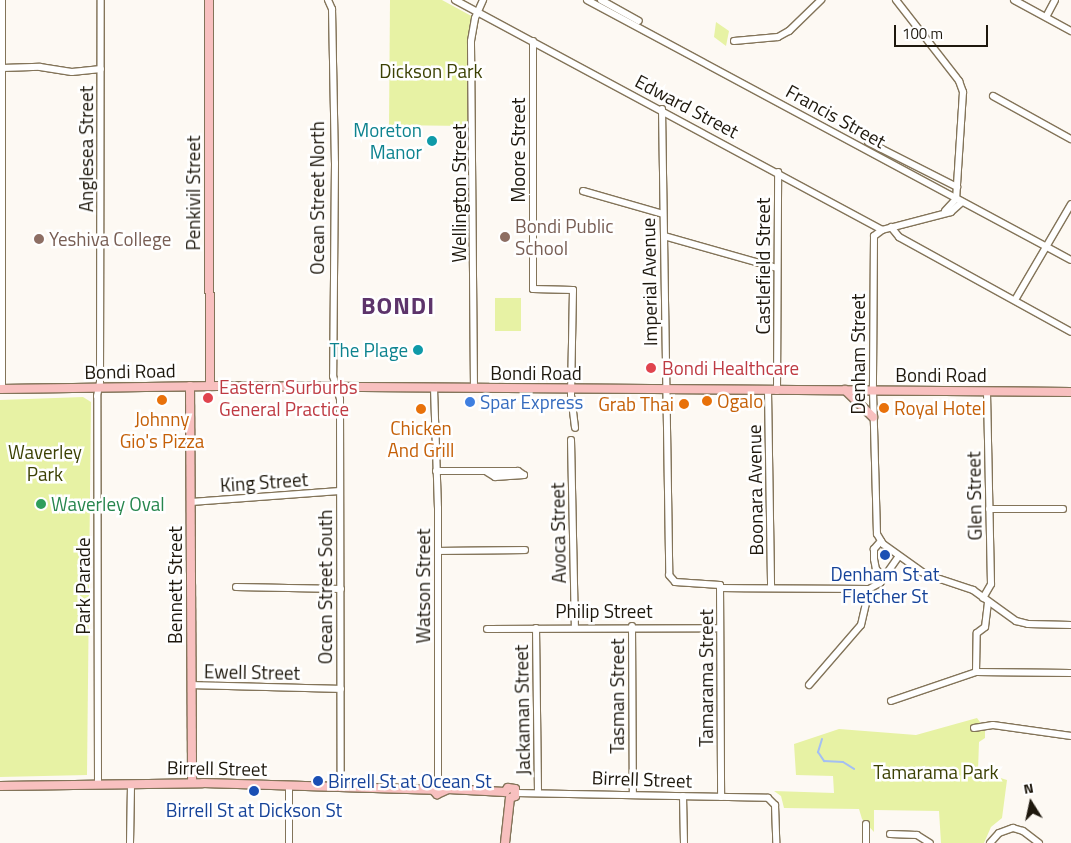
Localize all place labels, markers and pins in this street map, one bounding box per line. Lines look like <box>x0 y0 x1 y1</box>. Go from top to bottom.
place label: Moreton Manor <box>353 119 422 163</box>
marker: Moreton Manor <box>426 135 438 147</box>
place label: Bondi Public School <box>515 215 614 259</box>
place label: Yeshiva College <box>49 228 171 250</box>
marker: Bondi Public School <box>499 231 511 243</box>
marker: Yeshiva College <box>33 233 45 245</box>
place label: The Plage <box>329 339 408 361</box>
marker: The Plage <box>412 344 424 356</box>
place label: Bondi Healthcare <box>662 357 799 379</box>
marker: Bondi Healthcare <box>644 361 658 375</box>
place label: Eastern Surburbs General Practice <box>219 376 358 420</box>
place label: Ogalo <box>717 390 763 412</box>
marker: Eastern Surburbs General Practice <box>201 391 215 405</box>
place label: Spar Express <box>480 391 583 413</box>
place label: Grab Thai <box>598 393 674 415</box>
marker: Johnny Gio's Pizza <box>156 394 168 406</box>
marker: Ogalo <box>701 395 713 407</box>
marker: Spar Express <box>464 396 476 408</box>
place label: Royal Hotel <box>894 397 986 419</box>
marker: Grab Thai <box>678 398 690 410</box>
marker: Royal Hotel <box>878 402 890 414</box>
marker: Chicken And Grill <box>415 403 427 415</box>
place label: Johnny Gio's Pizza <box>120 408 204 452</box>
place label: Chicken And Grill <box>388 417 454 461</box>
place label: Waverley Oval <box>51 493 165 515</box>
marker: Waverley Oval <box>35 498 47 510</box>
marker: Denham St at Fletcher St <box>879 549 891 561</box>
place label: Denham St at Fletcher St <box>830 563 940 607</box>
place label: Birrell St at Ocean St <box>328 770 492 792</box>
marker: Birrell St at Ocean St <box>312 775 324 787</box>
marker: Birrell St at Dickson St <box>248 785 260 797</box>
place label: Birrell St at Dickson St <box>166 799 342 821</box>

